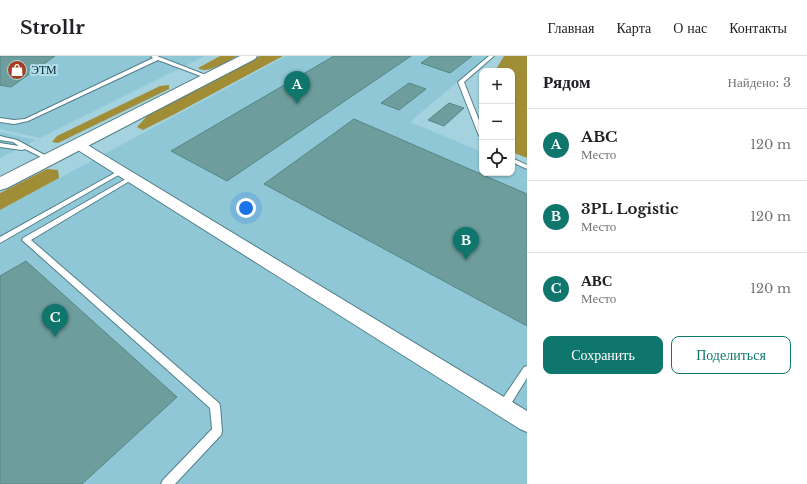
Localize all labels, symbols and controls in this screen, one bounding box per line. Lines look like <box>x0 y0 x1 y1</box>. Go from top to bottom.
text: Strollr <box>20 16 85 39</box>
text: Главная <box>547 19 594 37</box>
text: Карта <box>616 19 651 37</box>
text: О нас <box>673 19 707 37</box>
text: Контакты <box>729 19 787 37</box>
shop icon: ЭТМ <box>6 59 28 81</box>
place label: ЭТМ <box>31 62 57 77</box>
map controls <box>479 68 515 176</box>
button: + <box>479 68 515 104</box>
pin: A <box>284 71 310 104</box>
text: Рядом <box>543 72 591 93</box>
text: Найдено: 3 <box>728 74 791 91</box>
button: − <box>479 104 515 140</box>
text: ABC <box>581 127 617 146</box>
text: A <box>551 136 561 153</box>
text: 120 m <box>750 136 791 153</box>
button: locate <box>479 140 515 176</box>
text: Место <box>581 146 616 163</box>
your location <box>236 198 256 218</box>
text: 3PL Logistic <box>581 199 679 218</box>
text: B <box>551 208 561 225</box>
text: 120 m <box>750 208 791 225</box>
text: Место <box>581 218 616 235</box>
pin: B <box>453 227 479 260</box>
text: АВС <box>581 271 613 290</box>
text: C <box>551 280 561 297</box>
text: 120 m <box>750 280 791 297</box>
text: Место <box>581 290 616 307</box>
pin: C <box>42 304 68 337</box>
button: Сохранить <box>543 336 663 374</box>
button: Поделиться <box>671 336 791 374</box>

